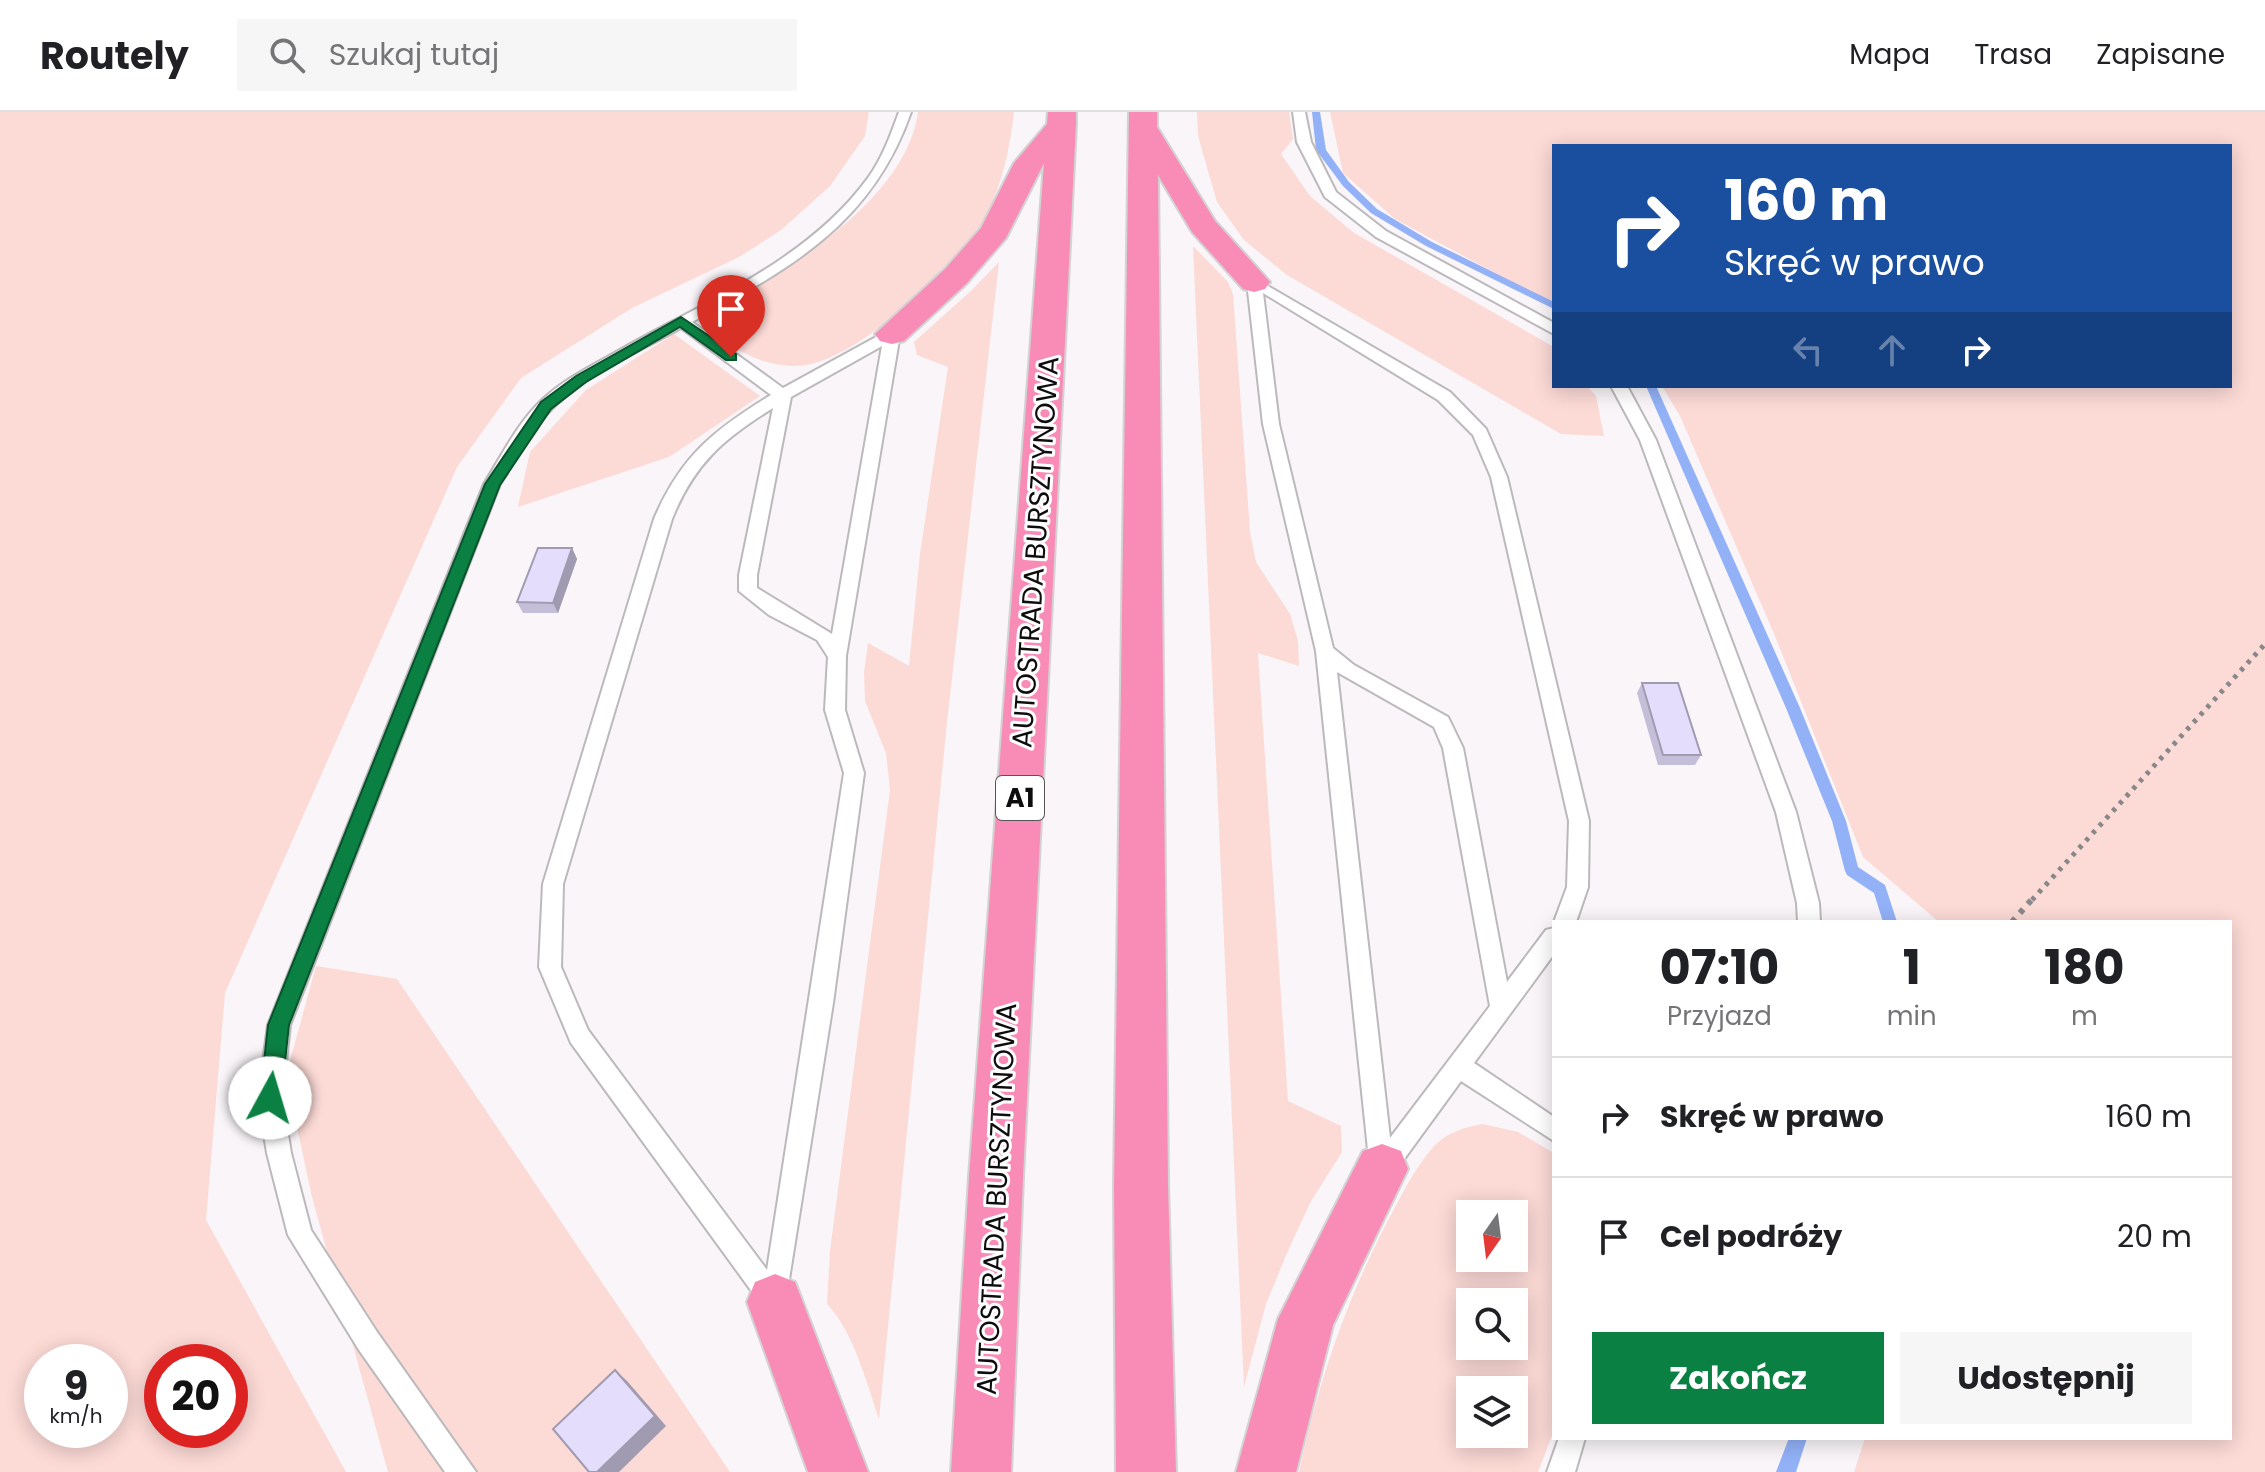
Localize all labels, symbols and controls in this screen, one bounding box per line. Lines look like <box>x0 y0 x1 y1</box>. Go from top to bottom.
search box <box>237 19 797 91</box>
text: Routely <box>40 29 189 82</box>
icon: search <box>265 33 309 77</box>
text: Szukaj tutaj <box>329 33 499 76</box>
text: Mapa <box>1849 35 1930 74</box>
text: Trasa <box>1974 35 2052 74</box>
text: Zapisane <box>2096 35 2225 74</box>
text: 160 m <box>1724 161 1888 240</box>
icon: right <box>1592 176 1696 280</box>
text: Skręć w prawo <box>1724 237 1985 288</box>
pin <box>697 275 765 357</box>
icon: arrive <box>709 287 753 331</box>
icon: left <box>1786 328 1830 372</box>
icon: ahead <box>1870 328 1914 372</box>
icon: right <box>1954 328 1998 372</box>
street label: AUTOSTRADA BURSZTYNOWA <box>1002 355 1069 749</box>
road number: A1 <box>996 776 1044 820</box>
text: 07:10 <box>1659 934 1779 1001</box>
text: 1 <box>1903 934 1921 1001</box>
text: 180 <box>2044 934 2125 1001</box>
text: Przyjazd <box>1667 998 1772 1034</box>
text: min <box>1887 998 1937 1034</box>
text: m <box>2071 998 2098 1034</box>
street label: AUTOSTRADA BURSZTYNOWA <box>967 1002 1026 1396</box>
position arrow <box>228 1056 312 1140</box>
icon: right <box>1592 1095 1636 1139</box>
text: Skręć w prawo <box>1660 1095 1884 1138</box>
text: 160 m <box>2106 1095 2192 1138</box>
north arrow <box>1456 1200 1528 1272</box>
map controls <box>1456 1200 1528 1448</box>
icon: arrive <box>1592 1215 1636 1259</box>
text: Cel podróży <box>1660 1215 1842 1258</box>
text: 20 m <box>2117 1215 2192 1258</box>
button: search <box>1456 1288 1528 1360</box>
button: Zakończ <box>1592 1332 1884 1424</box>
button: Udostępnij <box>1900 1332 2192 1424</box>
speed limit sign: 20 <box>144 1344 248 1448</box>
text: 9 <box>64 1358 88 1414</box>
button: layers <box>1456 1376 1528 1448</box>
text: km/h <box>49 1402 103 1430</box>

